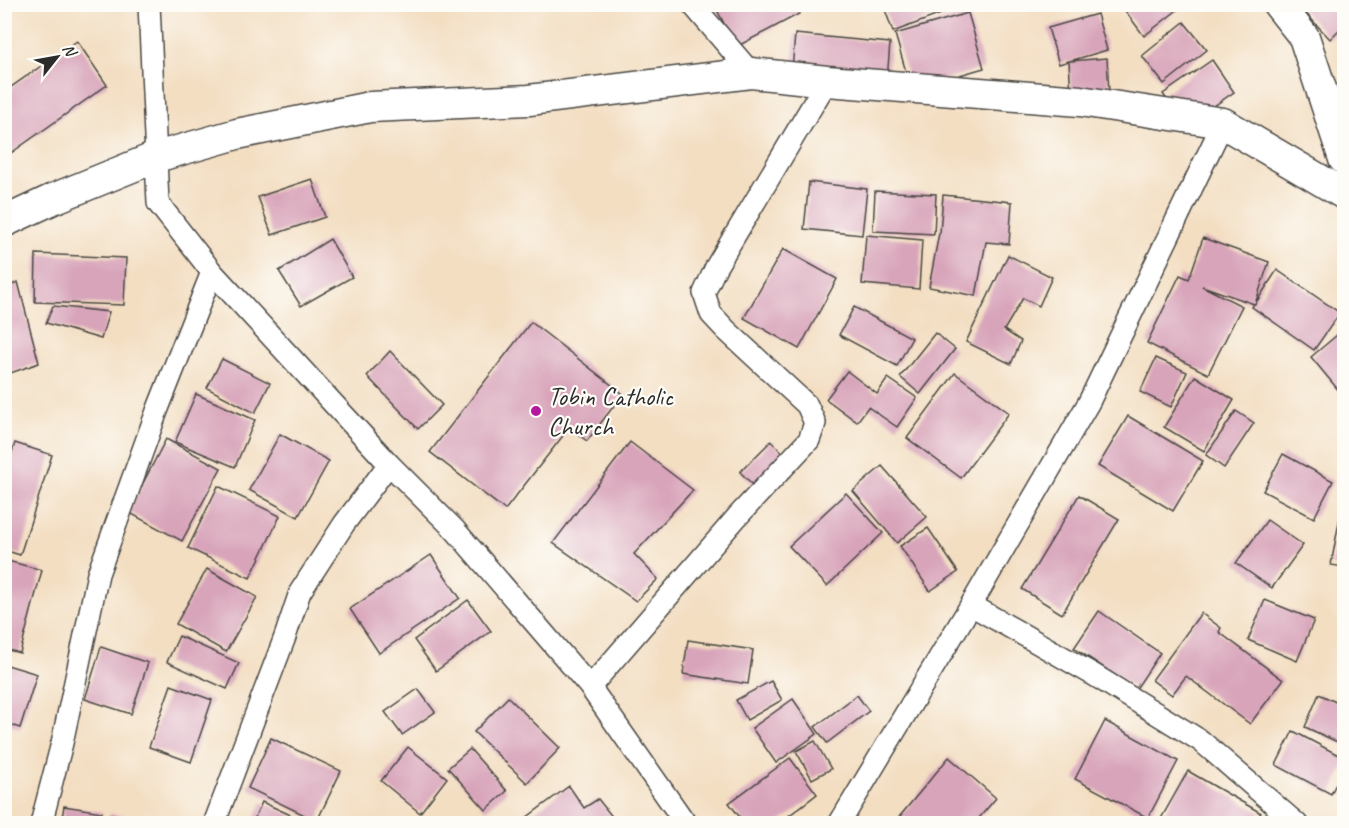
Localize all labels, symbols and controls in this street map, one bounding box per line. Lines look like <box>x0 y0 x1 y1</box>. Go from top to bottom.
north arrow <box>27 27 87 87</box>
text: N <box>58 40 82 62</box>
place label: Tobin Catholic Church <box>548 380 674 443</box>
marker: Tobin Catholic Church <box>529 404 543 418</box>

